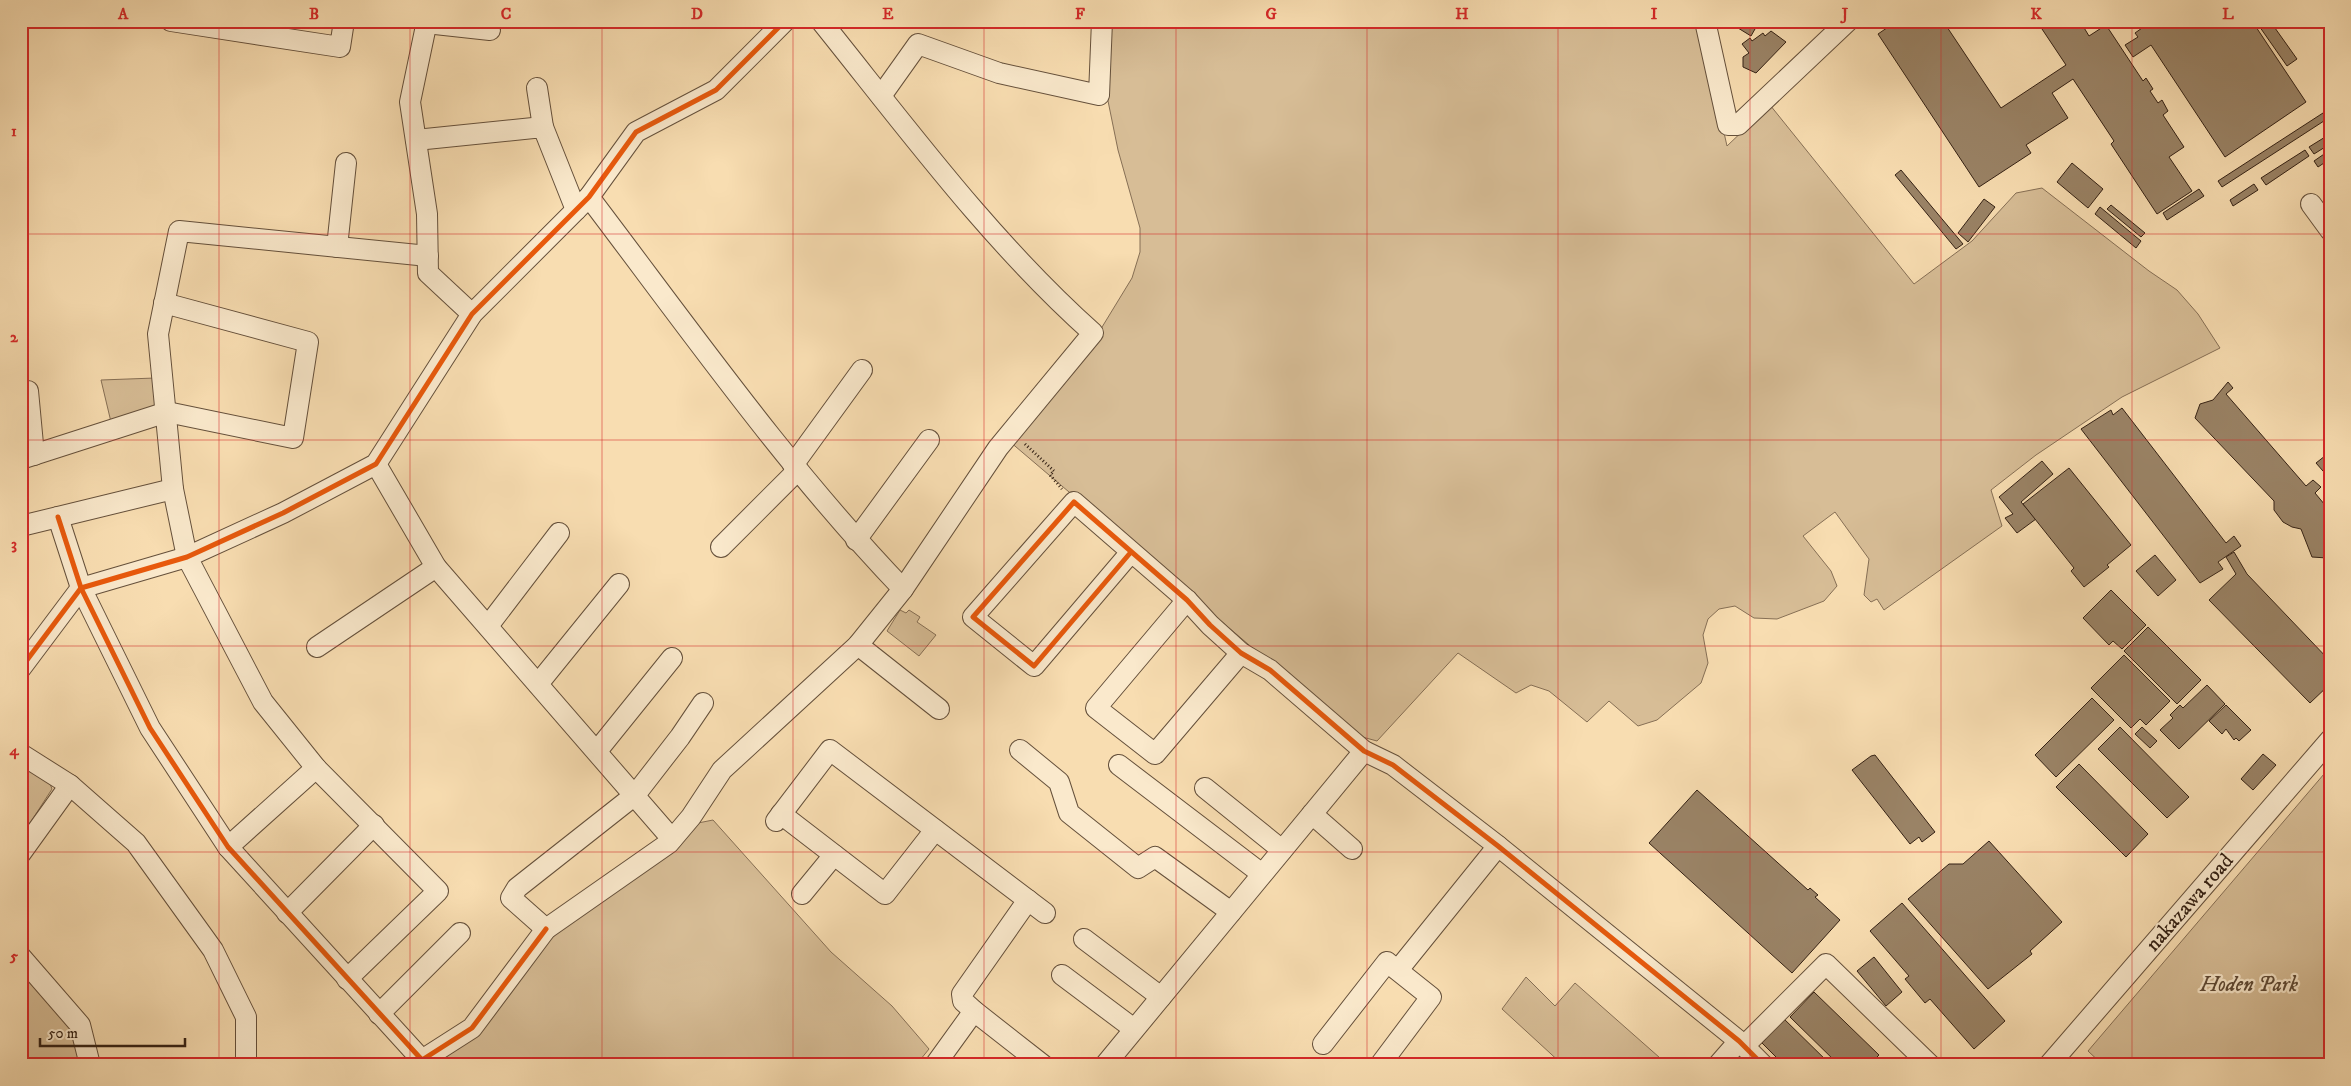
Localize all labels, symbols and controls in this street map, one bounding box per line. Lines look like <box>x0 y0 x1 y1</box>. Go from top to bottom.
text: A <box>117 4 129 24</box>
text: B <box>309 4 319 24</box>
text: C <box>501 4 511 24</box>
text: D <box>691 4 703 24</box>
text: E <box>882 4 894 24</box>
text: F <box>1075 4 1085 24</box>
text: G <box>1265 4 1277 24</box>
text: H <box>1455 4 1469 24</box>
text: I <box>1651 4 1658 24</box>
text: J <box>1840 4 1849 24</box>
text: K <box>2030 4 2042 24</box>
text: L <box>2222 4 2234 24</box>
text: 1 <box>11 121 17 141</box>
text: 2 <box>10 327 19 347</box>
text: 3 <box>11 534 17 554</box>
text: 4 <box>8 740 19 760</box>
street label: nakazawa road <box>2140 848 2240 957</box>
text: 5 <box>9 946 18 966</box>
park label: Hoden Park <box>2199 972 2298 998</box>
scale bar <box>40 1016 185 1048</box>
text: 50 m <box>48 1024 78 1043</box>

